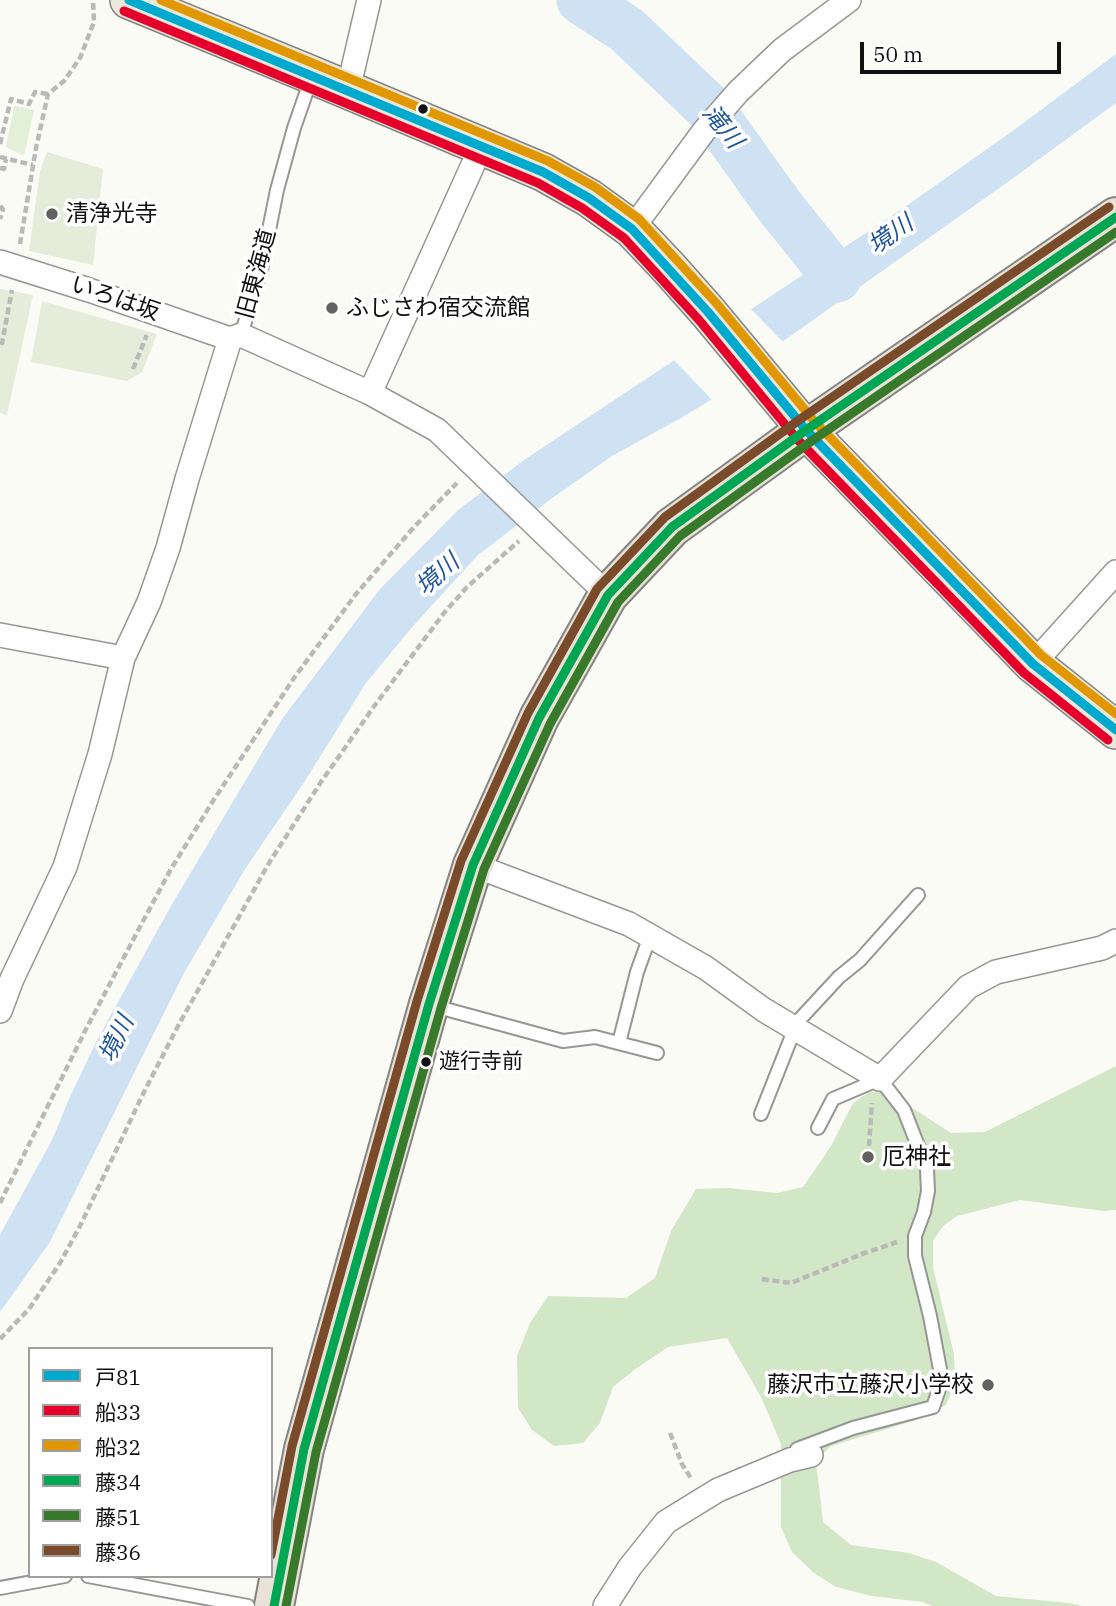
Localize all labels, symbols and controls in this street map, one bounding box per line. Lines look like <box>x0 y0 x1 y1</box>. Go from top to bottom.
scale bar <box>864 28 1065 72</box>
text: 50 m <box>873 40 923 68</box>
water label: 滝川 <box>696 99 748 155</box>
unlabelled marker <box>416 102 430 116</box>
place label: 清浄光寺 <box>66 200 158 228</box>
marker: 清浄光寺 <box>44 206 60 222</box>
water label: 境川 <box>863 209 919 261</box>
street label: 旧東海道 <box>232 226 282 322</box>
street label: いろは坂 <box>67 271 163 327</box>
place label: ふじさわ宿交流館 <box>346 294 530 322</box>
marker: ふじさわ宿交流館 <box>324 300 340 316</box>
water label: 境川 <box>410 548 466 602</box>
water label: 境川 <box>94 1011 140 1067</box>
place label: 遊行寺前 <box>439 1049 523 1075</box>
marker: 遊行寺前 <box>419 1055 433 1069</box>
place label: 厄神社 <box>882 1143 951 1171</box>
marker: 厄神社 <box>860 1149 876 1165</box>
legend <box>28 1347 273 1578</box>
text: 戸81 <box>95 1363 141 1391</box>
place label: 藤沢市立藤沢小学校 <box>767 1371 974 1399</box>
marker: 藤沢市立藤沢小学校 <box>980 1377 996 1393</box>
text: 船33 <box>95 1398 141 1426</box>
text: 船32 <box>95 1433 141 1461</box>
text: 藤34 <box>95 1468 141 1496</box>
text: 藤51 <box>95 1503 141 1531</box>
text: 藤36 <box>95 1538 141 1566</box>

